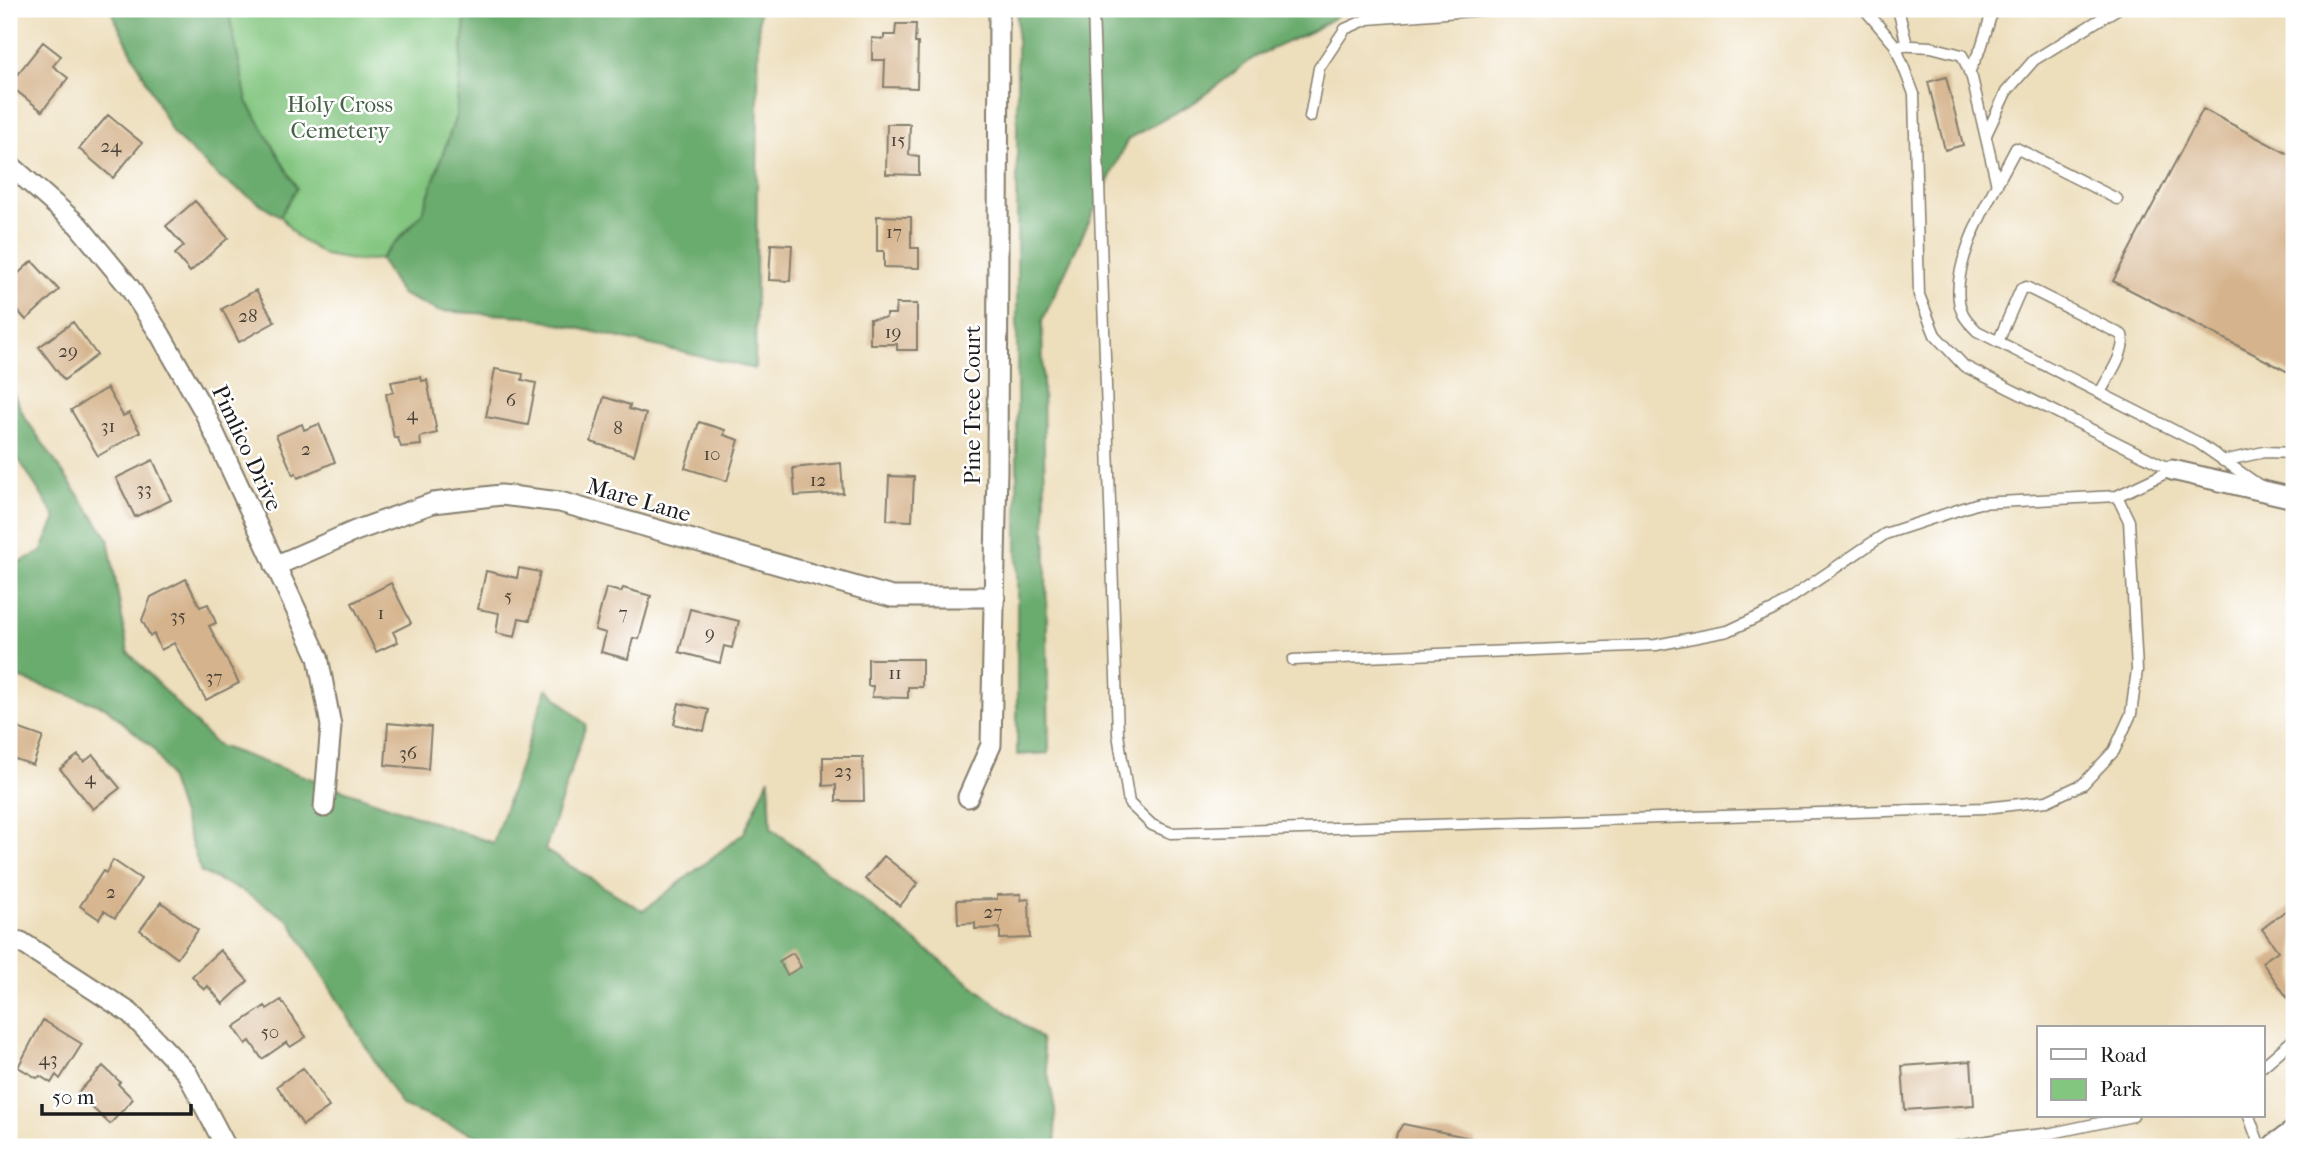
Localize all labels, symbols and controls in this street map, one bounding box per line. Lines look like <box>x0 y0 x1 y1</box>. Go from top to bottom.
park label: Holy Cross Cemetery <box>287 91 393 144</box>
house number: 15 <box>891 129 905 151</box>
house number: 24 <box>101 135 122 157</box>
house number: 17 <box>886 221 902 243</box>
house number: 28 <box>238 305 258 327</box>
house number: 19 <box>885 321 901 343</box>
street label: Pine Tree Court <box>959 325 986 485</box>
house number: 29 <box>58 340 78 362</box>
street label: Pimlico Drive <box>206 381 288 515</box>
house number: 6 <box>506 389 517 411</box>
house number: 4 <box>406 403 418 425</box>
house number: 31 <box>101 415 115 437</box>
house number: 8 <box>613 417 623 439</box>
house number: 2 <box>301 438 311 460</box>
house number: 10 <box>703 443 721 465</box>
house number: 12 <box>810 469 827 491</box>
street label: Mare Lane <box>584 472 694 528</box>
house number: 33 <box>136 478 152 500</box>
house number: 5 <box>504 585 512 607</box>
house number: 1 <box>378 602 384 624</box>
house number: 7 <box>618 602 628 624</box>
house number: 35 <box>170 605 186 627</box>
house number: 9 <box>705 622 715 644</box>
house number: 11 <box>888 662 902 684</box>
house number: 37 <box>206 666 222 688</box>
house number: 36 <box>399 742 418 764</box>
house number: 23 <box>834 760 852 782</box>
house number: 4 <box>84 767 96 789</box>
house number: 2 <box>106 881 116 903</box>
house number: 27 <box>984 901 1002 923</box>
house number: 50 <box>261 1021 279 1043</box>
legend <box>2037 1026 2264 1118</box>
text: Road <box>2100 1043 2147 1067</box>
house number: 43 <box>38 1048 58 1070</box>
scale bar <box>42 1072 191 1116</box>
text: Park <box>2100 1077 2142 1101</box>
text: 50 m <box>52 1085 95 1109</box>

